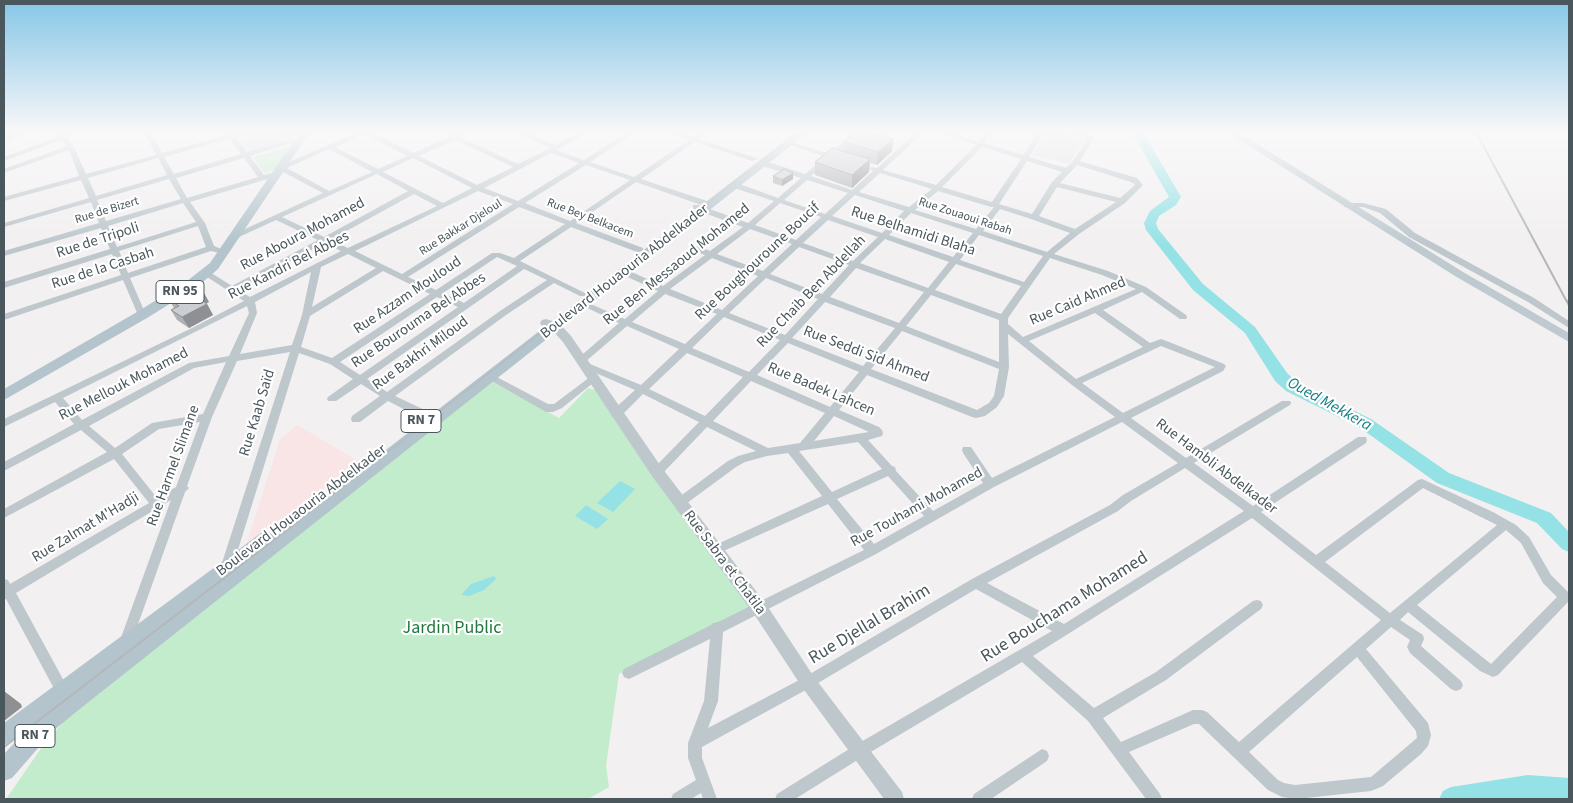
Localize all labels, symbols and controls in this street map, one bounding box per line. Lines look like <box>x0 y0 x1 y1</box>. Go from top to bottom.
street label: Rue de Bizert <box>73 194 141 228</box>
street label: Rue Aboura Mohamed <box>238 195 368 275</box>
street label: Rue Zouaoui Rabah <box>917 195 1013 239</box>
street label: Rue Bey Belkacem <box>545 196 635 242</box>
street label: Rue Bakkar Djeloul <box>417 197 505 259</box>
street label: Rue Boughouroune Boucif <box>692 199 824 325</box>
street label: Rue Ben Messaoud Mohamed <box>600 200 754 330</box>
street label: Boulevard Houaouria Abdelkader <box>537 201 713 343</box>
street label: Rue Belhamidi Blaha <box>848 203 978 261</box>
street label: Rue de Tripoli <box>54 219 142 263</box>
street label: Rue Kandri Bel Abbes <box>226 228 352 304</box>
street label: Rue Chaib Ben Abdellah <box>754 232 870 352</box>
street label: Rue de la Casbah <box>50 244 156 294</box>
street label: Rue Azzam Mouloud <box>351 253 465 339</box>
street label: Rue Bourouma Bel Abbes <box>348 269 490 373</box>
street label: Rue Caid Ahmed <box>1027 274 1129 330</box>
road number: RN 95 <box>156 280 204 304</box>
street label: Rue Bakhri Miloud <box>370 313 472 395</box>
street label: Rue Seddi Sid Ahmed <box>800 323 932 387</box>
street label: Rue Mellouk Mohamed <box>56 345 192 425</box>
street label: Rue Badek Lahcen <box>765 359 877 421</box>
street label: Rue Kaab Saïd <box>236 367 280 459</box>
water label: Oued Mekkera <box>1284 374 1374 436</box>
street label: Rue Harmel Slimane <box>144 403 204 529</box>
road number: RN 7 <box>401 410 441 432</box>
street label: Rue Hambli Abdelkader <box>1152 415 1280 519</box>
street label: Boulevard Houaouria Abdelkader <box>213 441 391 581</box>
street label: Rue Touhami Mohamed <box>848 464 986 552</box>
street label: Rue Zalmat M'Hadji <box>29 489 143 567</box>
street label: Rue Sabra et Chatila <box>679 507 769 619</box>
street label: Rue Bouchama Mohamed <box>977 548 1153 668</box>
street label: Rue Djellal Brahim <box>805 580 935 670</box>
park label: Jardin Public <box>403 618 501 640</box>
road number: RN 7 <box>15 724 55 748</box>

